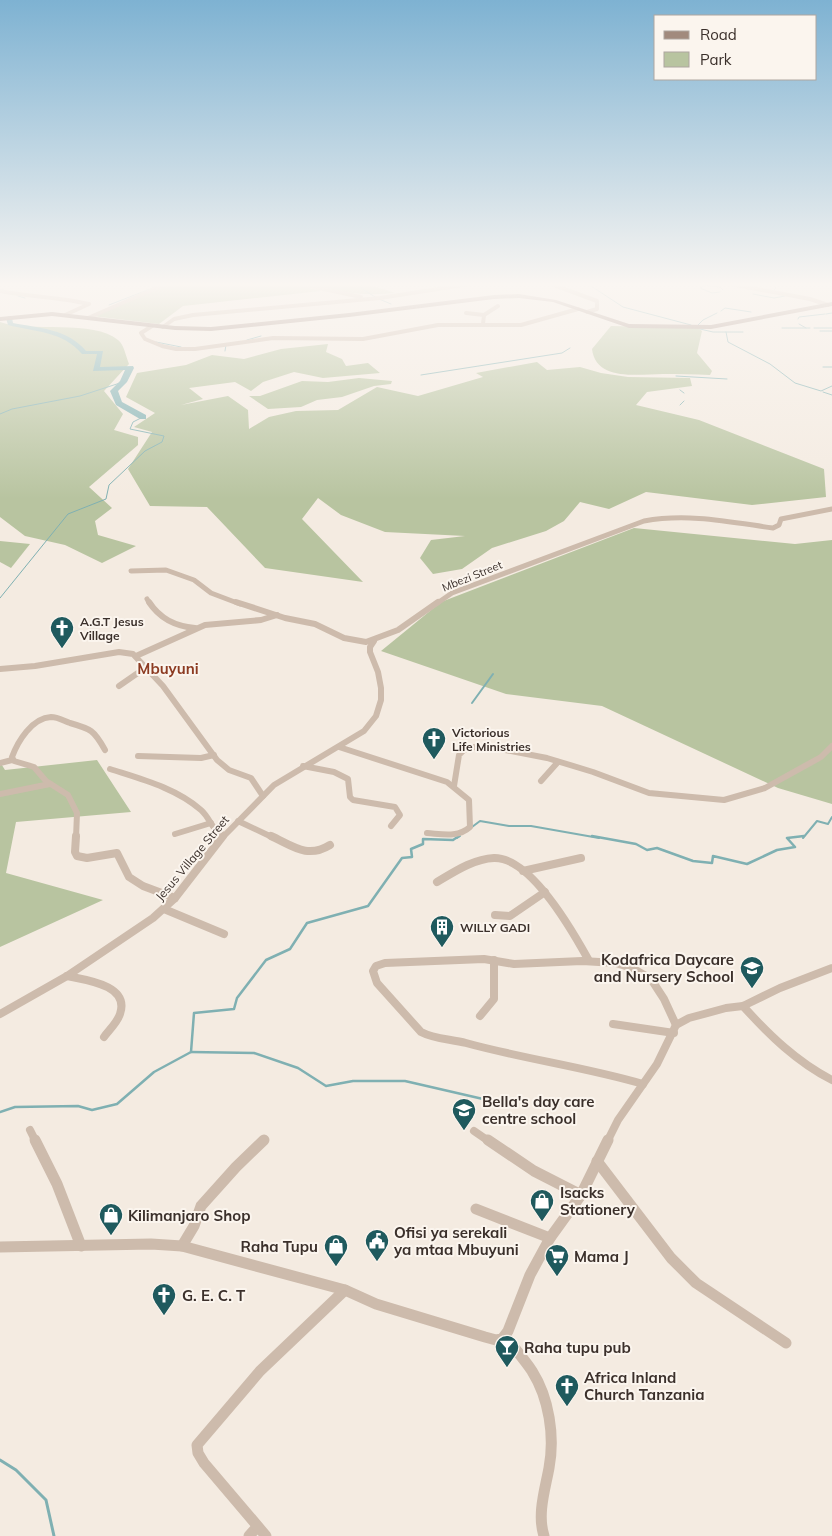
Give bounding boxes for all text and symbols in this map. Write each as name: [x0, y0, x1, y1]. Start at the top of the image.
legend: [654, 15, 817, 80]
text: Road: [700, 25, 737, 44]
text: Park: [700, 50, 732, 69]
street label: Mbezi Street: [440, 558, 504, 594]
place label: A.G.T Jesus Village: [79, 614, 144, 643]
church icon: A.G.T Jesus Village: [49, 615, 75, 649]
district label: Mbuyuni: [137, 659, 199, 678]
place label: Victorious Life Ministries: [451, 725, 531, 754]
church icon: Victorious Life Ministries: [421, 726, 447, 760]
street label: Jesus Village Street: [152, 812, 232, 904]
building icon: WILLY GADI: [429, 914, 455, 948]
place label: WILLY GADI: [460, 920, 530, 935]
place label: Kodafrica Daycare and Nursery School: [594, 950, 734, 986]
school or university icon: Kodafrica Daycare and Nursery School: [739, 955, 765, 989]
place label: Bella's day care centre school: [482, 1092, 595, 1128]
school or university icon: Bella's day care centre school: [451, 1097, 477, 1131]
place label: Isacks Stationery: [560, 1183, 636, 1219]
shop icon: Isacks Stationery: [529, 1188, 555, 1222]
shop icon: Kilimanjaro Shop: [98, 1202, 124, 1236]
place label: Kilimanjaro Shop: [128, 1206, 250, 1225]
place label: Ofisi ya serekali ya mtaa Mbuyuni: [393, 1223, 519, 1259]
public building icon: Ofisi ya serekali ya mtaa Mbuyuni: [364, 1228, 390, 1262]
shop icon: Raha Tupu: [323, 1233, 349, 1267]
place label: Raha Tupu: [240, 1237, 318, 1256]
supermarket icon: Mama J: [544, 1243, 570, 1277]
place label: Mama J: [574, 1247, 629, 1266]
church icon: G. E. C. T: [151, 1282, 177, 1316]
place label: G. E. C. T: [182, 1286, 246, 1305]
bar icon: Raha tupu pub: [494, 1334, 520, 1368]
place label: Raha tupu pub: [524, 1338, 631, 1357]
place label: Africa Inland Church Tanzania: [584, 1368, 705, 1404]
church icon: Africa Inland Church Tanzania: [554, 1373, 580, 1407]

